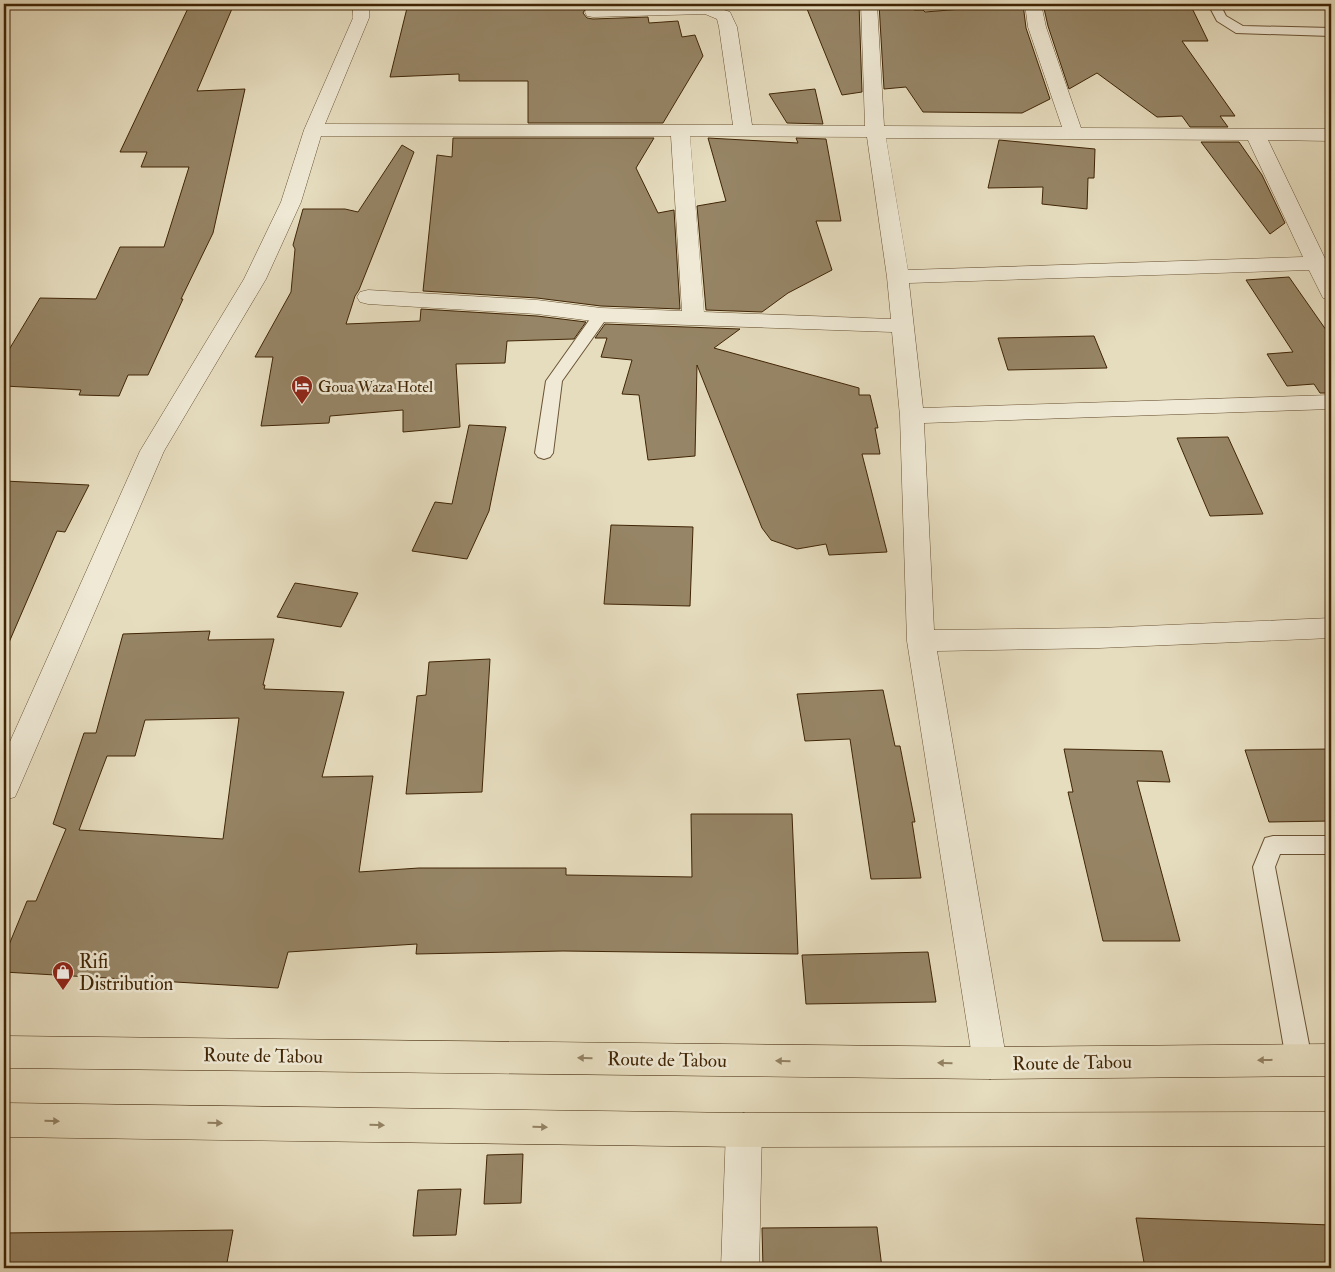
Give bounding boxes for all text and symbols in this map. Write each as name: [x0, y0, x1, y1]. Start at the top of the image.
hotel icon: Goua Waza Hotel: [290, 374, 314, 405]
place label: Goua Waza Hotel: [318, 377, 433, 397]
place label: Rifi Distribution: [79, 950, 174, 996]
shop icon: Rifi Distribution: [51, 960, 75, 991]
street label: Route de Tabou: [203, 1043, 323, 1069]
street label: Route de Tabou: [607, 1047, 727, 1073]
street label: Route de Tabou: [1012, 1050, 1132, 1076]
one-way arrow: [577, 1054, 593, 1062]
one-way arrow: [774, 1057, 790, 1065]
one-way arrow: [1257, 1057, 1273, 1065]
one-way arrow: [937, 1058, 953, 1066]
one-way arrow: [45, 1117, 61, 1125]
one-way arrow: [207, 1119, 223, 1127]
one-way arrow: [370, 1121, 386, 1129]
one-way arrow: [532, 1123, 548, 1131]

